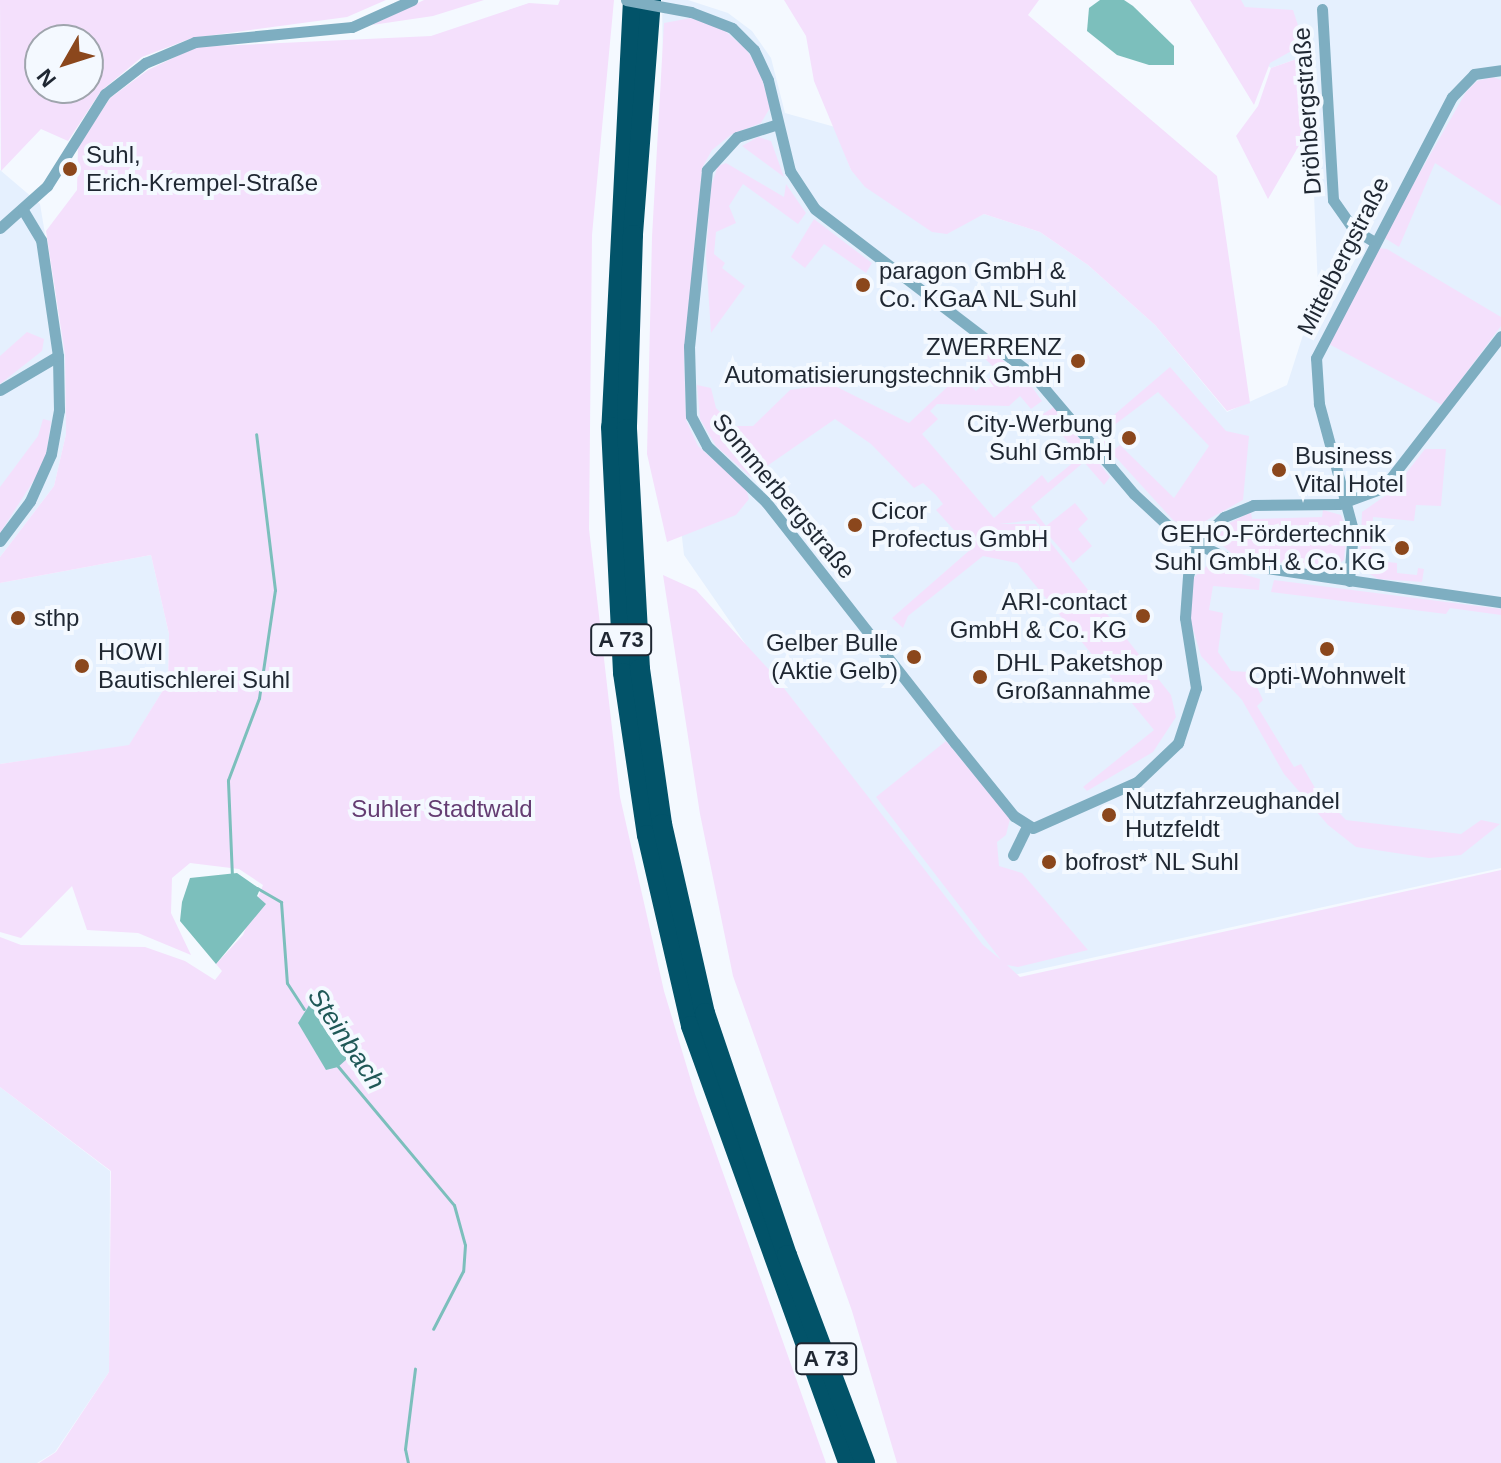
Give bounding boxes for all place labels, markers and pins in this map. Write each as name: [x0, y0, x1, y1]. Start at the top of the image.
place label: Suhl, Erich-Krempel-Straße: [86, 141, 318, 197]
marker: Suhl, Erich-Krempel-Straße: [61, 160, 79, 178]
place label: paragon GmbH & Co. KGaA NL Suhl: [879, 257, 1079, 313]
marker: paragon GmbH & Co. KGaA NL Suhl: [854, 276, 872, 294]
place label: ZWERRENZ Automatisierungstechnik GmbH: [725, 333, 1062, 389]
marker: ZWERRENZ Automatisierungstechnik GmbH: [1069, 352, 1087, 370]
place label: City-Werbung Suhl GmbH: [967, 410, 1113, 466]
marker: City-Werbung Suhl GmbH: [1120, 429, 1138, 447]
place label: Business Vital Hotel: [1295, 442, 1404, 498]
marker: Business Vital Hotel: [1270, 461, 1288, 479]
place label: Cicor Profectus GmbH: [871, 497, 1048, 553]
marker: Cicor Profectus GmbH: [846, 516, 864, 534]
place label: GEHO-Fördertechnik Suhl GmbH & Co. KG: [1154, 520, 1386, 576]
marker: GEHO-Fördertechnik Suhl GmbH & Co. KG: [1393, 539, 1411, 557]
place label: ARI-contact GmbH & Co. KG: [950, 588, 1127, 644]
place label: sthp: [34, 604, 79, 632]
marker: ARI-contact GmbH & Co. KG: [1134, 607, 1152, 625]
marker: sthp: [9, 609, 27, 627]
place label: Gelber Bulle (Aktie Gelb): [766, 629, 898, 685]
place label: HOWI Bautischlerei Suhl: [98, 638, 290, 694]
marker: Opti-Wohnwelt: [1318, 640, 1336, 658]
marker: Gelber Bulle (Aktie Gelb): [905, 648, 923, 666]
place label: DHL Paketshop Großannahme: [996, 649, 1164, 705]
marker: HOWI Bautischlerei Suhl: [73, 657, 91, 675]
place label: Opti-Wohnwelt: [1249, 662, 1405, 690]
marker: DHL Paketshop Großannahme: [971, 668, 989, 686]
place label: Nutzfahrzeughandel Hutzfeldt: [1125, 787, 1340, 843]
marker: Nutzfahrzeughandel Hutzfeldt: [1100, 806, 1118, 824]
place label: bofrost* NL Suhl: [1065, 848, 1240, 876]
marker: bofrost* NL Suhl: [1040, 853, 1058, 871]

